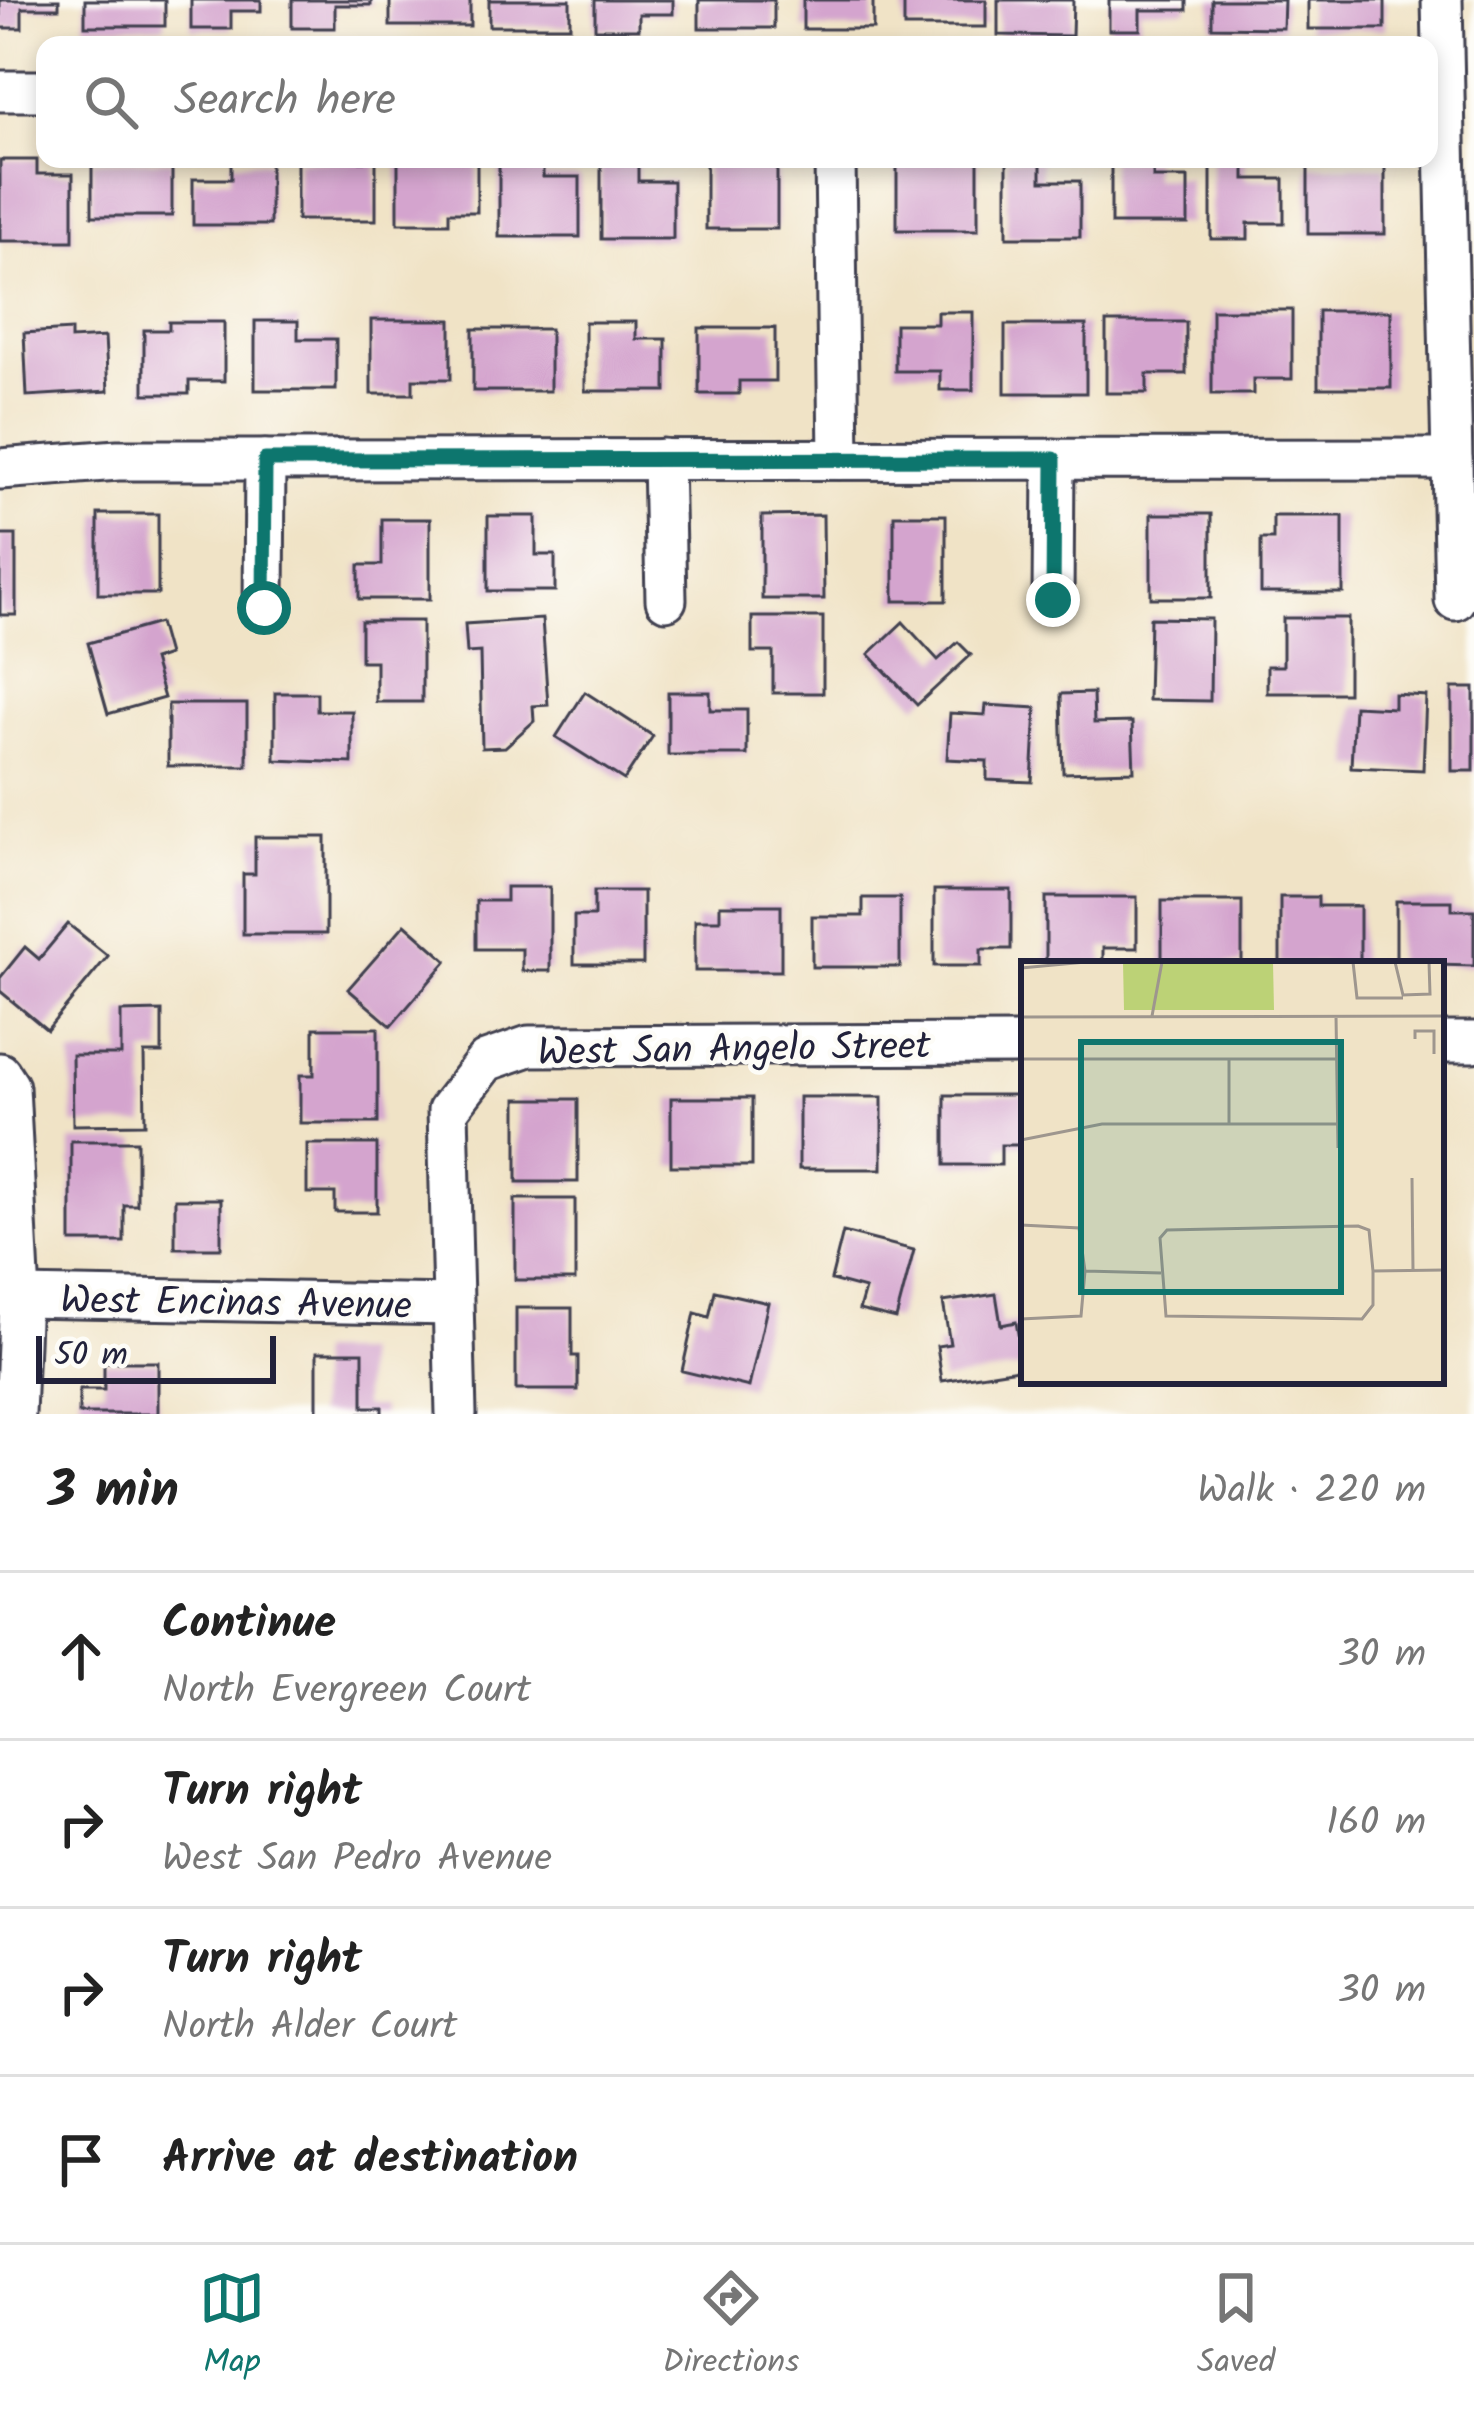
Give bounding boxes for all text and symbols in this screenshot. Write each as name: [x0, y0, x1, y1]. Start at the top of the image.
search box: [36, 36, 1438, 168]
text: Search here: [174, 66, 396, 138]
icon: search: [78, 69, 144, 135]
route end: [1026, 573, 1080, 627]
route start: [237, 581, 291, 635]
inset map: [1021, 961, 1444, 1384]
street label: West San Angelo Street: [537, 1017, 932, 1085]
street label: West Encinas Avenue: [60, 1271, 412, 1339]
scale bar: [36, 1330, 276, 1383]
text: 50 m: [54, 1330, 128, 1383]
text: 3 min: [48, 1452, 179, 1533]
text: Walk · 220 m: [1197, 1461, 1426, 1523]
text: Continue: [162, 1589, 336, 1661]
icon: ahead: [48, 1623, 114, 1689]
text: 30 m: [1338, 1625, 1426, 1687]
text: North Evergreen Court: [162, 1661, 531, 1723]
text: Turn right: [162, 1757, 362, 1829]
icon: right: [48, 1791, 114, 1857]
text: 160 m: [1326, 1793, 1426, 1855]
text: West San Pedro Avenue: [162, 1829, 552, 1891]
text: Turn right: [162, 1925, 362, 1997]
icon: right: [48, 1959, 114, 2025]
text: 30 m: [1338, 1961, 1426, 2023]
text: North Alder Court: [162, 1997, 457, 2059]
text: Arrive at destination: [162, 2124, 578, 2196]
icon: arrive: [48, 2127, 114, 2193]
tab: Map: [199, 2265, 265, 2390]
tab: Directions: [662, 2265, 799, 2390]
tab: Saved: [1197, 2265, 1275, 2390]

